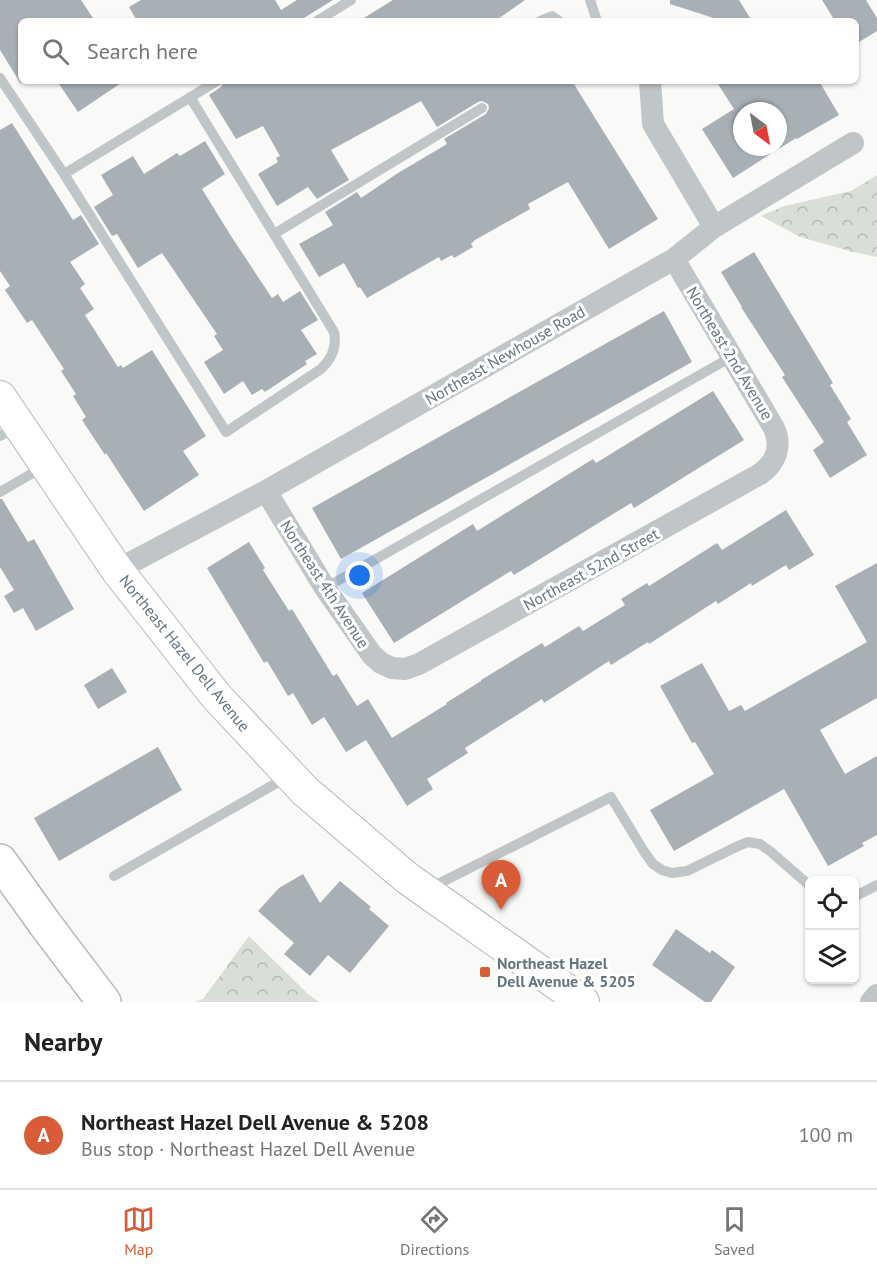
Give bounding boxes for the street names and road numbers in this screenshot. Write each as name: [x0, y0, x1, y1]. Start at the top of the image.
street label: Northeast 2nd Avenue: [682, 283, 778, 423]
street label: Northeast Newhouse Road: [421, 301, 589, 409]
street label: Northeast 4th Avenue: [276, 516, 374, 652]
street label: Northeast 52nd Street: [520, 523, 663, 615]
street label: Northeast Hazel Dell Avenue: [115, 570, 255, 736]

